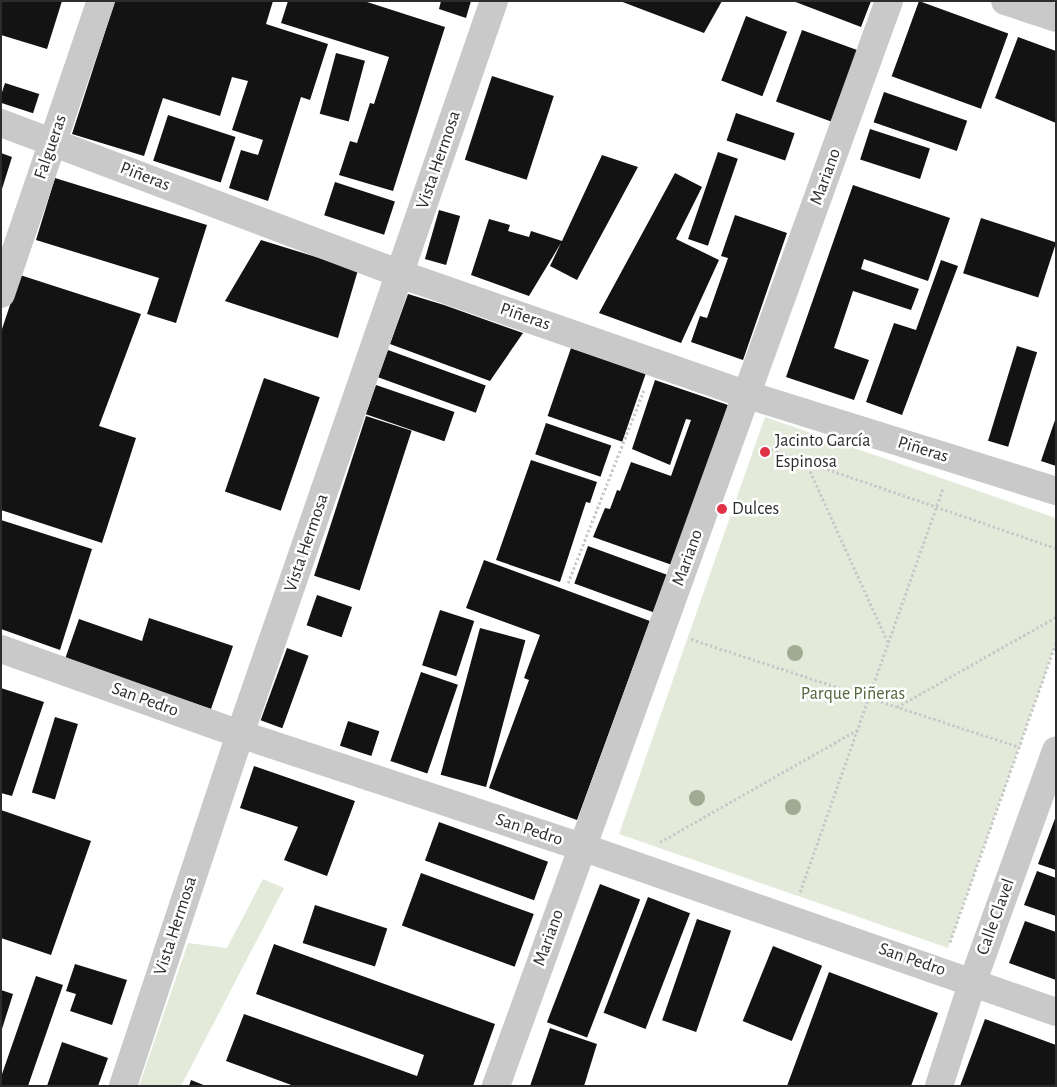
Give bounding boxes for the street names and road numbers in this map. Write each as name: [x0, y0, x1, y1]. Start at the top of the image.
street label: Vista Hermosa: [412, 108, 466, 212]
street label: Falgueras: [30, 112, 72, 182]
street label: Mariano: [806, 146, 846, 208]
street label: Piñeras: [117, 158, 173, 196]
street label: Piñeras: [497, 298, 553, 336]
street label: Piñeras: [895, 432, 951, 468]
street label: Vista Hermosa: [280, 491, 334, 595]
street label: Mariano: [668, 527, 708, 589]
street label: San Pedro: [109, 678, 181, 722]
street label: San Pedro: [493, 809, 565, 851]
street label: Vista Hermosa: [150, 874, 202, 978]
street label: Calle Clavel: [972, 876, 1020, 958]
street label: Mariano: [529, 907, 569, 969]
street label: San Pedro: [876, 938, 948, 982]

